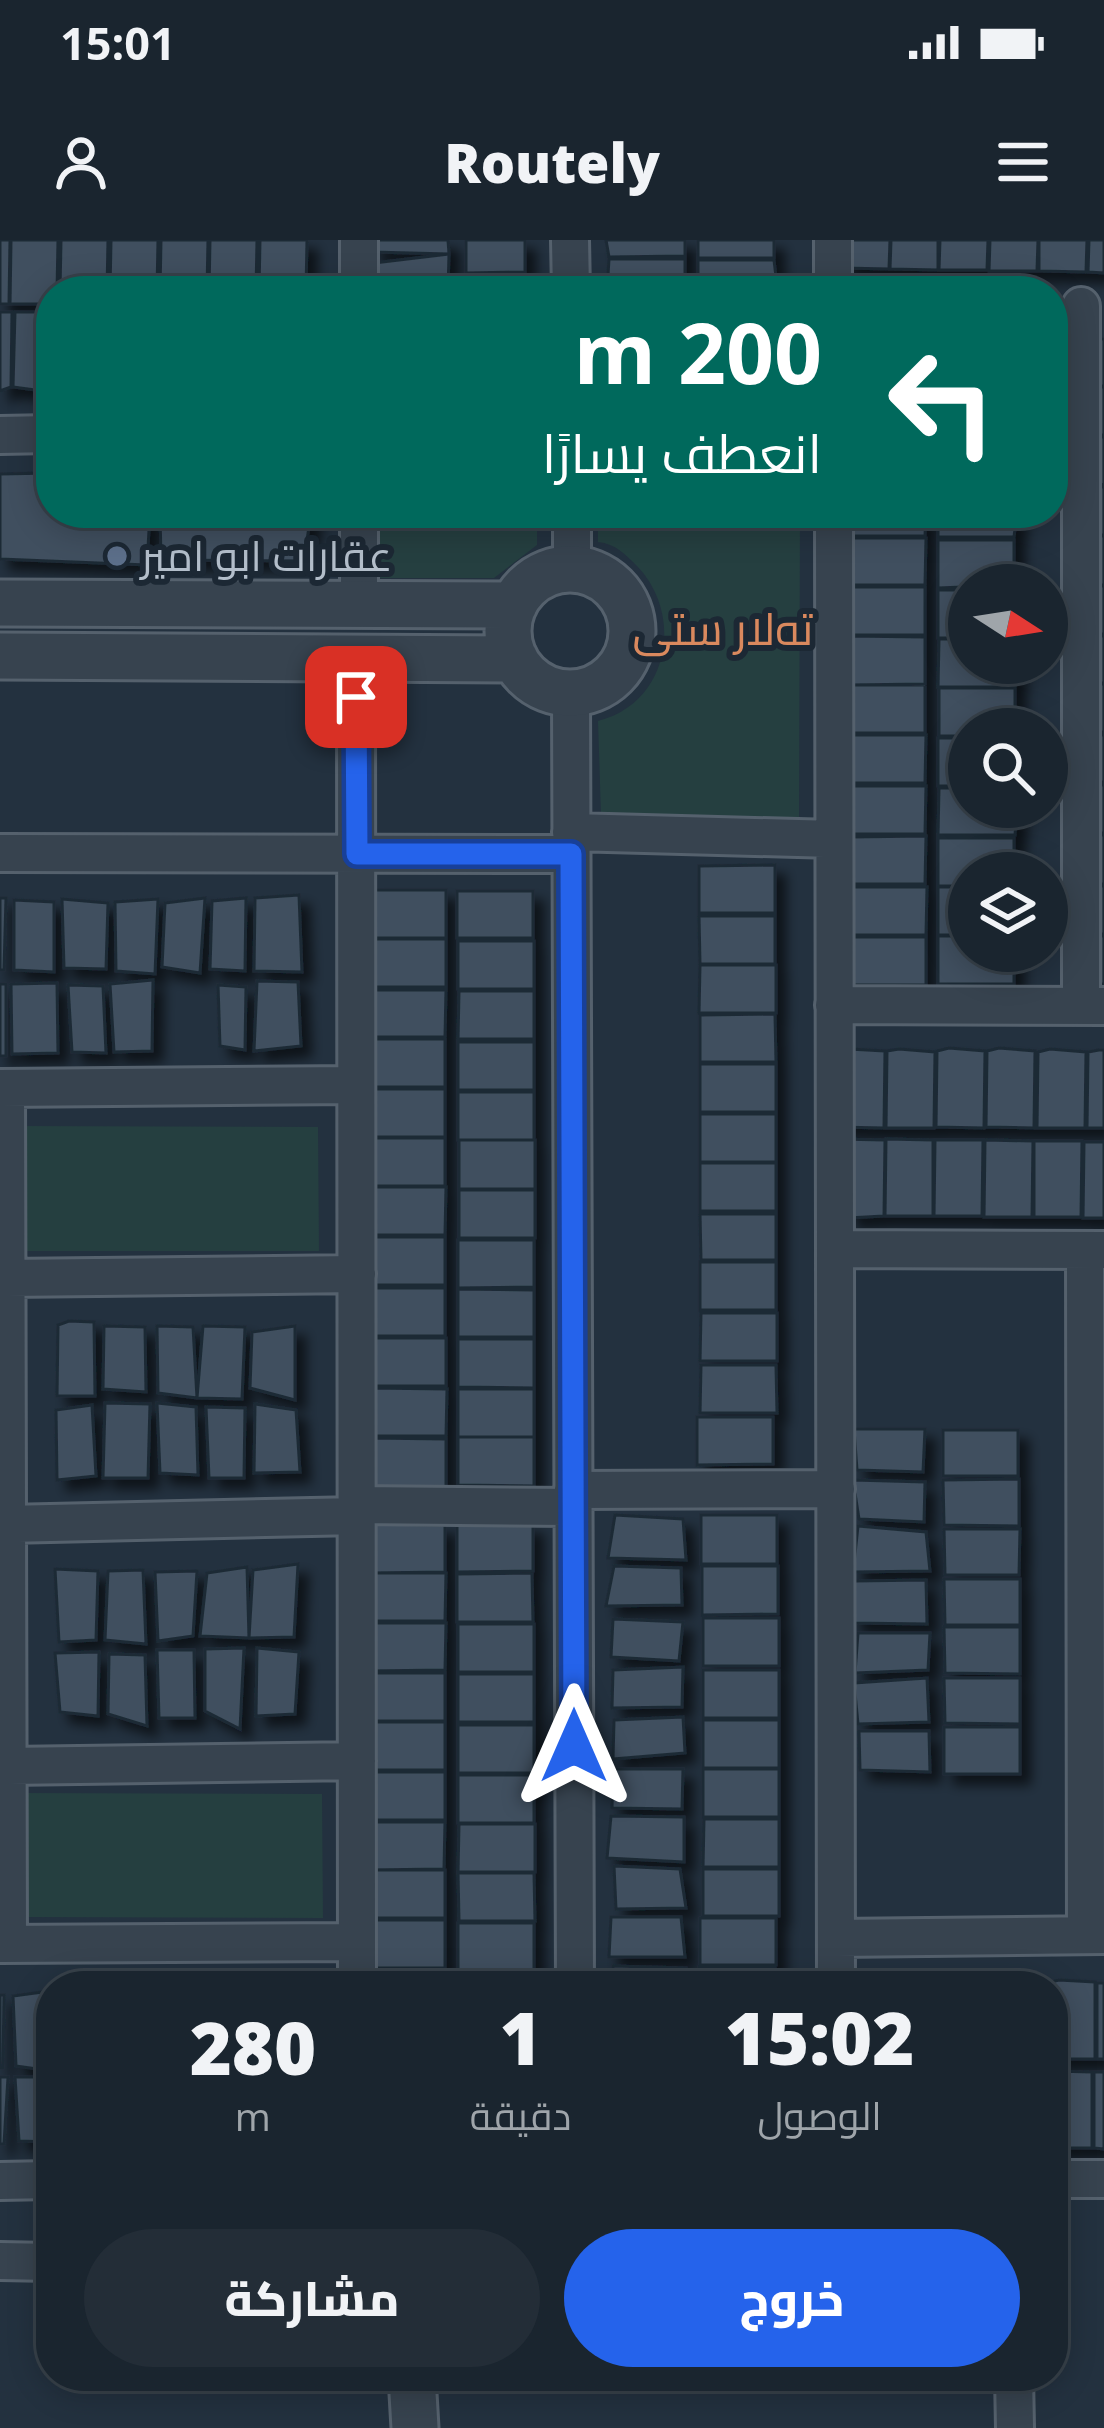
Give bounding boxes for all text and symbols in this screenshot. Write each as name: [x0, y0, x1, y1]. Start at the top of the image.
text: 15:01: [60, 12, 176, 73]
text: Routely: [444, 125, 660, 199]
icon: person: [48, 129, 114, 195]
icon: menu: [990, 129, 1056, 195]
text: 200 m: [574, 294, 822, 409]
icon: left: [864, 324, 1020, 480]
text: انعطف يسارًا: [542, 415, 822, 489]
place label: عقارات ابو امير: [139, 526, 392, 583]
marker: عقارات ابو امير: [104, 543, 130, 569]
north arrow: [948, 564, 1068, 684]
map controls: [948, 564, 1068, 972]
district label: ته‌لار ستی: [633, 597, 813, 658]
pin: [305, 646, 407, 748]
icon: arrive: [323, 664, 389, 730]
button: search: [948, 708, 1068, 828]
button: layers: [948, 852, 1068, 972]
position arrow: [511, 1683, 637, 1809]
text: 1: [499, 1988, 542, 2086]
text: 15:02: [725, 1988, 914, 2086]
text: 280: [190, 1998, 316, 2096]
text: دقيقة: [470, 2088, 571, 2141]
text: الوصول: [757, 2088, 882, 2141]
text: m: [235, 2089, 271, 2142]
button: مشاركة: [84, 2229, 540, 2367]
button: خروج: [564, 2229, 1020, 2367]

